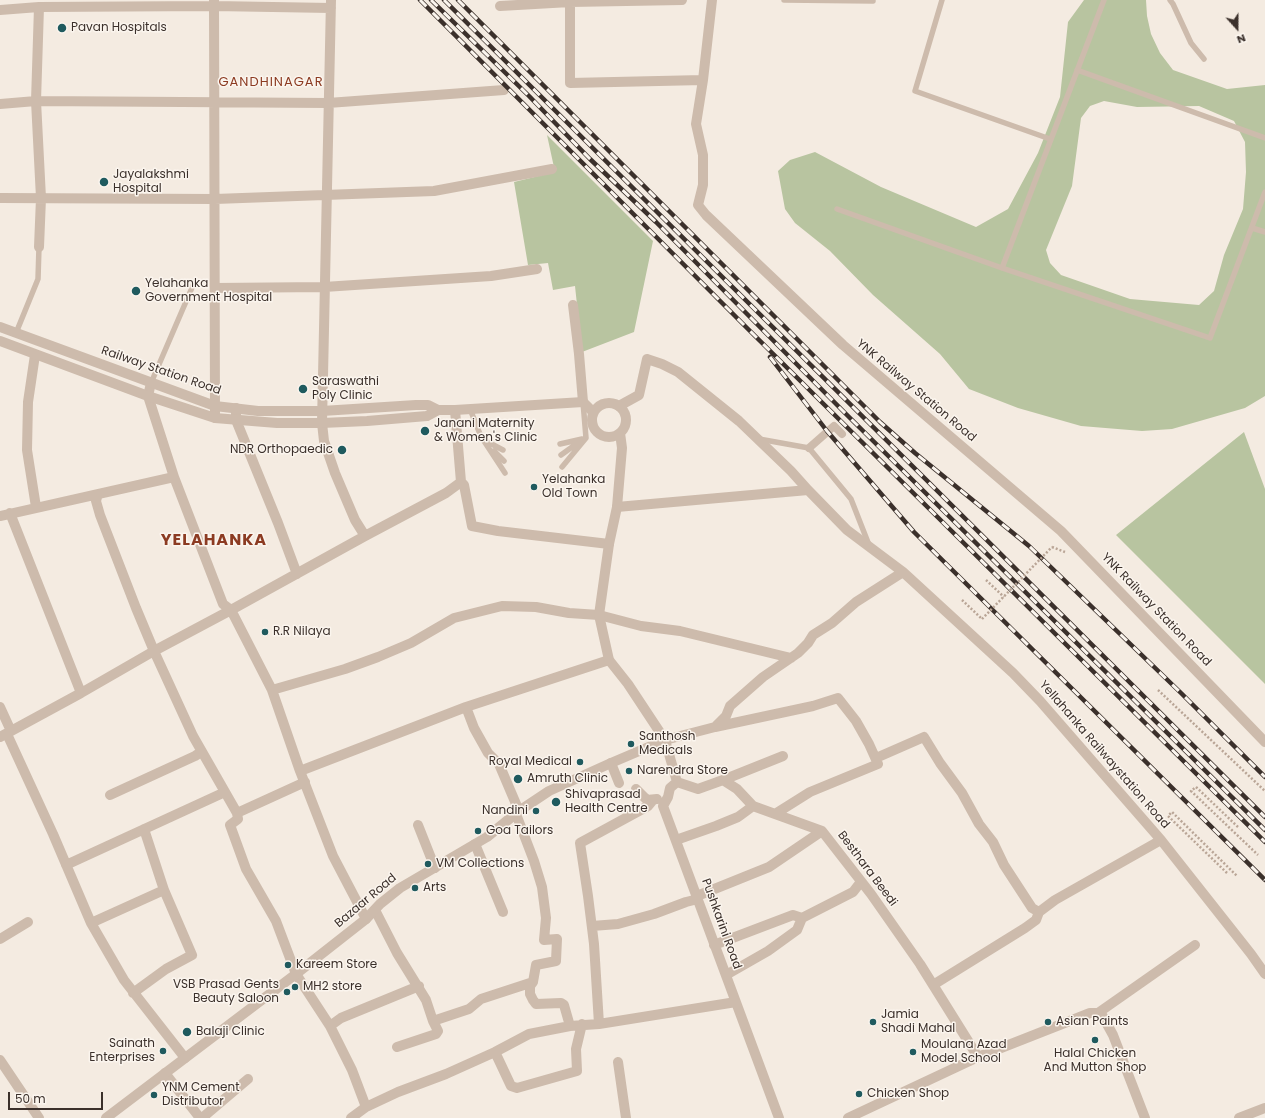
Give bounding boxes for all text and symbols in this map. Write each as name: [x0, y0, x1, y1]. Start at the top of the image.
north arrow: [1217, 8, 1257, 48]
place label: Pavan Hospitals: [71, 21, 167, 35]
marker: Pavan Hospitals: [56, 22, 68, 34]
text: N: [1235, 30, 1248, 48]
district label: GANDHINAGAR: [218, 75, 324, 91]
place label: Jayalakshmi Hospital: [113, 168, 189, 196]
marker: Jayalakshmi Hospital: [98, 176, 110, 188]
place label: Yelahanka Government Hospital: [145, 277, 272, 305]
marker: Yelahanka Government Hospital: [130, 285, 142, 297]
street label: YNK Railway Station Road: [853, 337, 979, 445]
street label: Railway Station Road: [99, 344, 223, 398]
place label: Saraswathi Poly Clinic: [312, 375, 379, 403]
marker: Saraswathi Poly Clinic: [297, 383, 309, 395]
place label: Janani Maternity & Women's Clinic: [434, 417, 537, 445]
marker: Janani Maternity & Women's Clinic: [419, 425, 431, 437]
place label: NDR Orthopaedic: [230, 443, 333, 457]
marker: NDR Orthopaedic: [336, 444, 348, 456]
place label: Yelahanka Old Town: [542, 473, 605, 501]
marker: Yelahanka Old Town: [529, 482, 539, 492]
district label: YELAHANKA: [161, 531, 267, 551]
street label: YNK Railway Station Road: [1098, 550, 1214, 670]
place label: R.R Nilaya: [273, 625, 331, 639]
marker: R.R Nilaya: [260, 627, 270, 637]
street label: Yellahanka Railwaystation Road: [1036, 678, 1172, 832]
place label: Santhosh Medicals: [639, 730, 696, 758]
marker: Santhosh Medicals: [626, 739, 636, 749]
place label: Royal Medical: [489, 755, 572, 769]
marker: Royal Medical: [575, 757, 585, 767]
place label: Narendra Store: [637, 764, 728, 778]
marker: Narendra Store: [624, 766, 634, 776]
place label: Amruth Clinic: [527, 772, 608, 786]
marker: Amruth Clinic: [512, 773, 524, 785]
place label: Shivaprasad Health Centre: [565, 788, 648, 816]
marker: Shivaprasad Health Centre: [550, 796, 562, 808]
place label: Nandini: [482, 804, 528, 818]
marker: Nandini: [531, 806, 541, 816]
place label: Goa Tailors: [486, 824, 553, 838]
marker: Goa Tailors: [473, 826, 483, 836]
street label: Besthara Beedi: [834, 829, 900, 909]
place label: VM Collections: [436, 857, 524, 871]
marker: VM Collections: [423, 859, 433, 869]
street label: Bazaar Road: [332, 871, 400, 931]
street label: Pushkarini Road: [698, 877, 744, 971]
place label: Arts: [423, 881, 446, 895]
marker: Arts: [410, 883, 420, 893]
place label: Kareem Store: [296, 958, 377, 972]
marker: Kareem Store: [283, 960, 293, 970]
place label: VSB Prasad Gents Beauty Saloon: [173, 978, 279, 1006]
place label: MH2 store: [303, 980, 362, 994]
marker: MH2 store: [290, 982, 300, 992]
marker: VSB Prasad Gents Beauty Saloon: [282, 987, 292, 997]
place label: Jamia Shadi Mahal: [881, 1008, 955, 1036]
place label: Asian Paints: [1056, 1015, 1129, 1029]
marker: Jamia Shadi Mahal: [868, 1017, 878, 1027]
marker: Asian Paints: [1043, 1017, 1053, 1027]
place label: Balaji Clinic: [196, 1025, 265, 1039]
marker: Balaji Clinic: [181, 1026, 193, 1038]
marker: Halal Chicken And Mutton Shop: [1090, 1035, 1100, 1045]
place label: Sainath Enterprises: [89, 1037, 155, 1065]
place label: Moulana Azad Model School: [921, 1038, 1007, 1066]
marker: Sainath Enterprises: [158, 1046, 168, 1056]
marker: Moulana Azad Model School: [908, 1047, 918, 1057]
place label: Halal Chicken And Mutton Shop: [1044, 1047, 1146, 1075]
place label: YNM Cement Distributor: [162, 1081, 240, 1109]
scale bar: [10, 1084, 105, 1110]
place label: Chicken Shop: [867, 1087, 949, 1101]
marker: Chicken Shop: [854, 1089, 864, 1099]
text: 50 m: [15, 1090, 46, 1107]
marker: YNM Cement Distributor: [149, 1090, 159, 1100]

